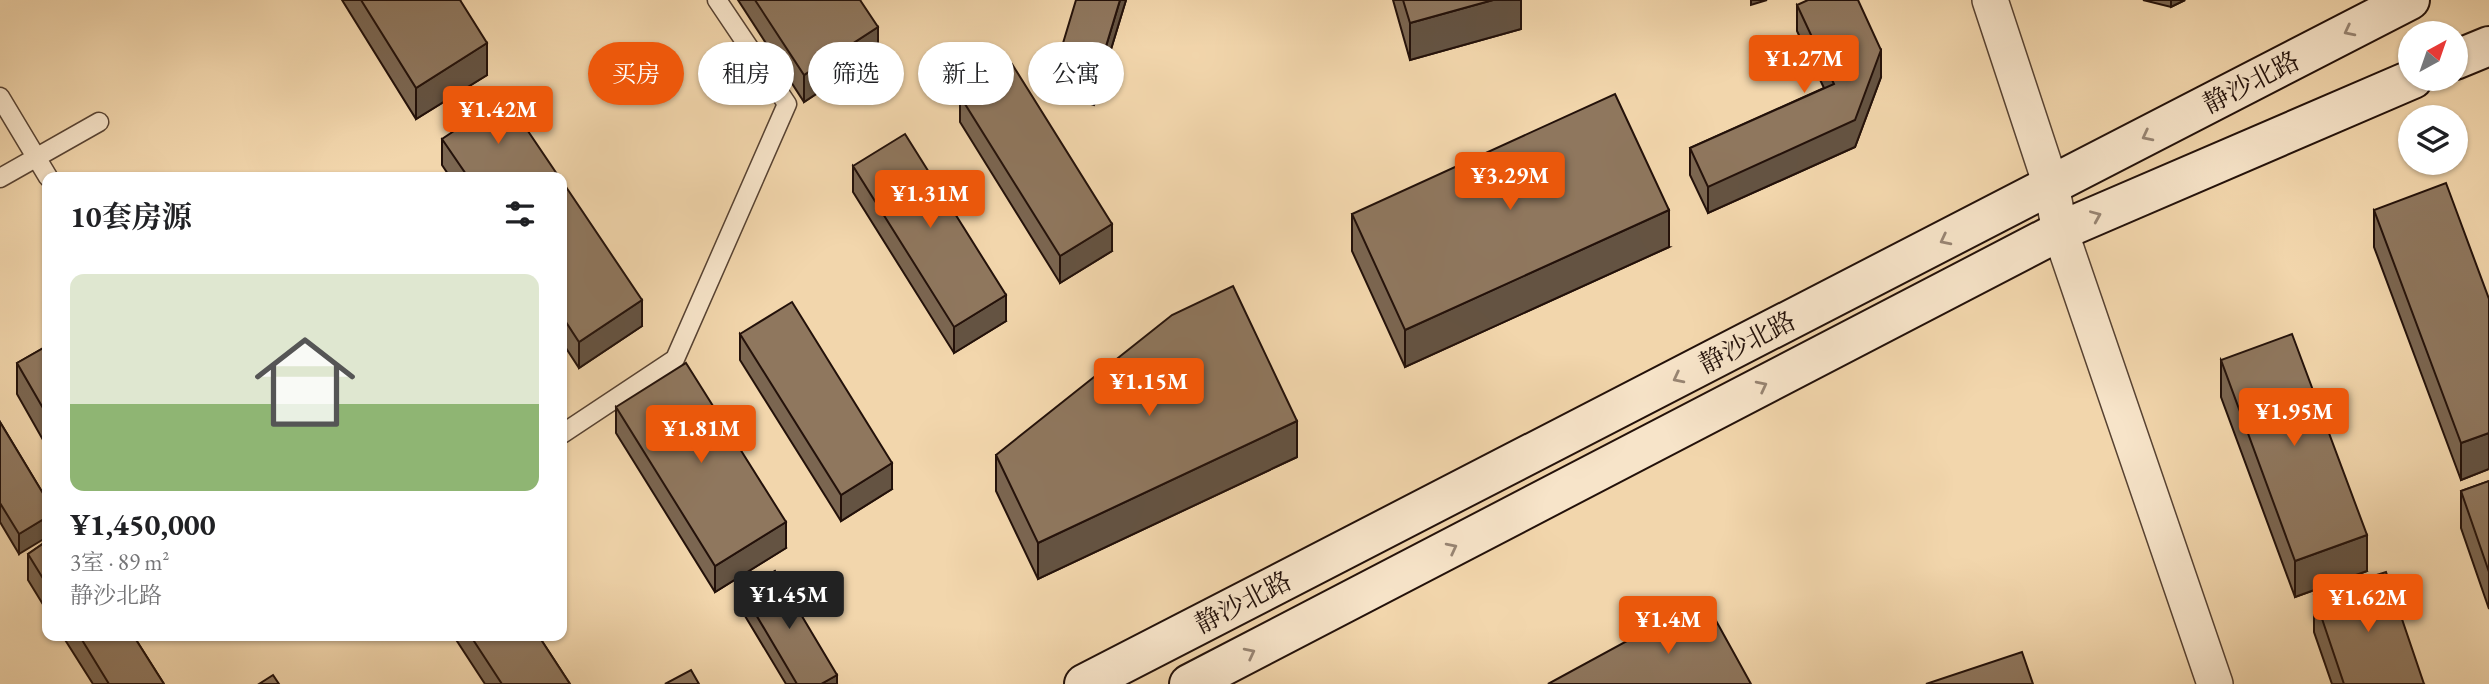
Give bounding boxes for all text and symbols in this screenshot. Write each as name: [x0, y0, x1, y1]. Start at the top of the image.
north arrow: [2398, 21, 2468, 91]
map controls: [2398, 21, 2468, 175]
one-way arrow: [2344, 23, 2357, 37]
pin: ¥1.27M: [1747, 36, 1861, 95]
chip: 买房: [588, 42, 684, 105]
chip: 租房: [698, 42, 794, 105]
chip: 筛选: [808, 42, 904, 105]
chip: 新上: [918, 42, 1014, 105]
chip: 公寓: [1028, 42, 1124, 105]
text: ¥1.27M: [1765, 43, 1843, 73]
street label: 静沙北路: [2197, 43, 2305, 121]
pin: ¥1.42M: [441, 86, 555, 146]
text: ¥1.42M: [459, 94, 537, 124]
button: layers: [2398, 105, 2468, 175]
one-way arrow: [2142, 127, 2155, 141]
pin: ¥3.29M: [1453, 152, 1567, 212]
text: ¥3.29M: [1471, 160, 1549, 190]
pin: ¥1.31M: [873, 170, 987, 230]
text: ¥1.31M: [891, 178, 969, 208]
icon: filters: [501, 195, 539, 233]
text: 10套房源: [70, 197, 192, 236]
one-way arrow: [2088, 210, 2101, 224]
one-way arrow: [1940, 232, 1952, 246]
street label: 静沙北路: [1693, 303, 1801, 381]
icon: home: [242, 319, 368, 445]
pin: ¥1.15M: [1092, 358, 1206, 418]
text: ¥1.15M: [1110, 366, 1188, 396]
one-way arrow: [1673, 370, 1685, 383]
one-way arrow: [1755, 381, 1767, 395]
pin: ¥1.95M: [2237, 388, 2351, 448]
text: ¥1.95M: [2255, 396, 2333, 426]
pin: ¥1.81M: [644, 406, 758, 465]
text: ¥1.81M: [662, 413, 740, 443]
text: ¥1,450,000: [70, 505, 216, 544]
one-way arrow: [1444, 542, 1457, 556]
text: 3室 · 89 m²: [70, 547, 169, 577]
street label: 静沙北路: [1189, 563, 1297, 641]
pin: ¥1.45M: [732, 572, 846, 631]
pin: ¥1.62M: [2311, 574, 2425, 634]
text: ¥1.45M: [750, 579, 828, 609]
text: 静沙北路: [70, 580, 162, 610]
text: ¥1.62M: [2329, 582, 2407, 612]
pin: ¥1.4M: [1619, 596, 1717, 656]
text: ¥1.4M: [1635, 604, 1701, 634]
one-way arrow: [1243, 647, 1255, 661]

